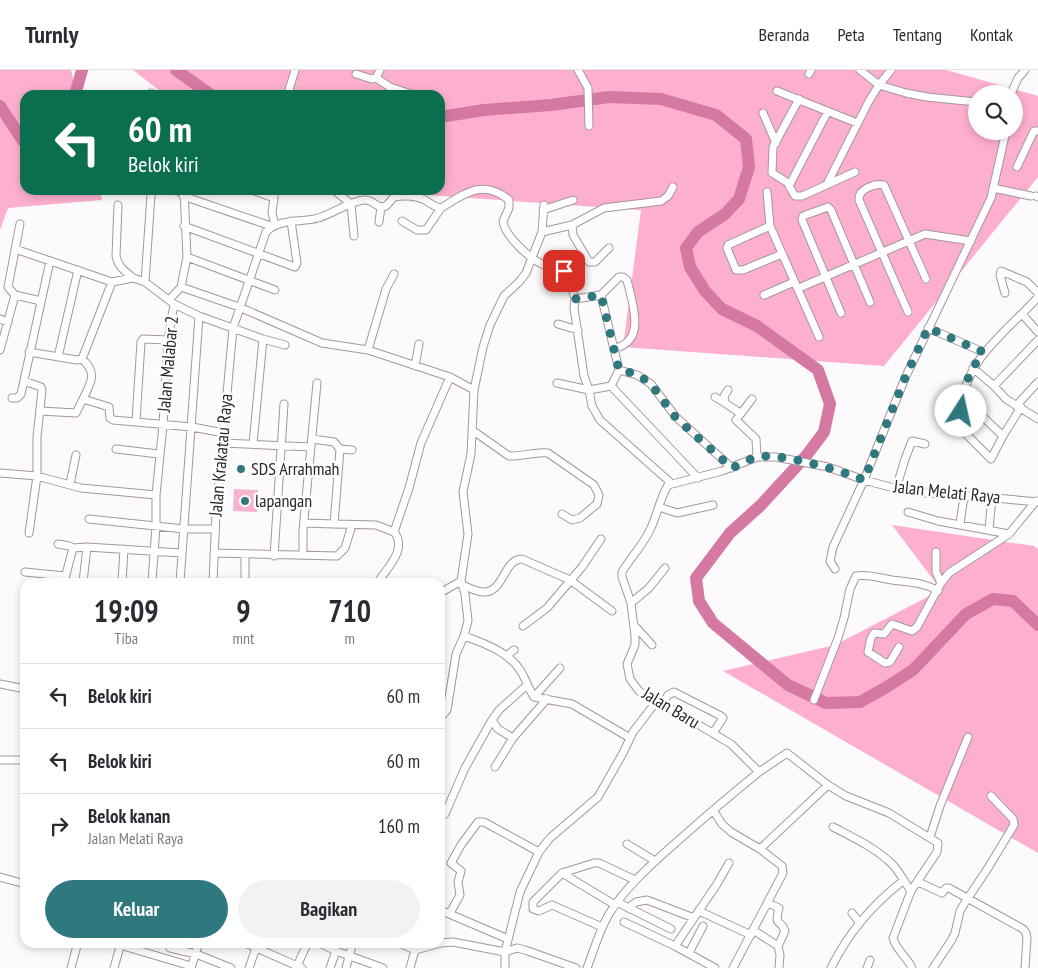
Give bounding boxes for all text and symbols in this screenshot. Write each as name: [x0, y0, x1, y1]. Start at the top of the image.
text: Turnly: [25, 19, 78, 50]
text: Beranda: [759, 23, 809, 46]
text: Peta: [837, 23, 865, 46]
text: Tentang: [893, 23, 942, 46]
text: Kontak: [970, 23, 1013, 46]
map controls: [968, 85, 1023, 140]
button: search: [968, 85, 1023, 140]
text: 60 m: [128, 106, 192, 152]
icon: left: [45, 110, 110, 175]
text: Belok kiri: [128, 150, 199, 178]
pin: [543, 250, 585, 292]
icon: arrive: [550, 257, 578, 285]
street label: Jalan Malabar 2: [152, 315, 183, 414]
position arrow: [934, 384, 986, 436]
street label: Jalan Krakatau Raya: [204, 393, 237, 518]
place label: SDS Arrahmah: [251, 457, 340, 480]
marker: SDS Arrahmah: [235, 463, 247, 475]
street label: Jalan Melati Raya: [891, 474, 1002, 509]
place label: lapangan: [255, 489, 312, 512]
marker: lapangan: [239, 495, 251, 507]
text: 19:09: [94, 591, 159, 630]
text: 9: [236, 591, 251, 630]
text: 710: [328, 591, 371, 630]
text: Tiba: [114, 628, 138, 648]
text: mnt: [232, 628, 254, 648]
text: m: [344, 628, 355, 648]
street label: Jalan Baru: [637, 681, 704, 734]
icon: left: [45, 682, 73, 710]
text: Belok kiri: [88, 684, 152, 708]
text: 60 m: [387, 684, 420, 708]
icon: left: [45, 747, 73, 775]
text: Belok kiri: [88, 749, 152, 773]
text: 60 m: [387, 749, 420, 773]
text: Belok kanan: [88, 804, 170, 828]
icon: right: [45, 812, 73, 840]
text: 160 m: [378, 814, 420, 838]
text: Jalan Melati Raya: [88, 828, 184, 848]
button: Keluar: [45, 880, 228, 938]
button: Bagikan: [238, 880, 420, 938]

